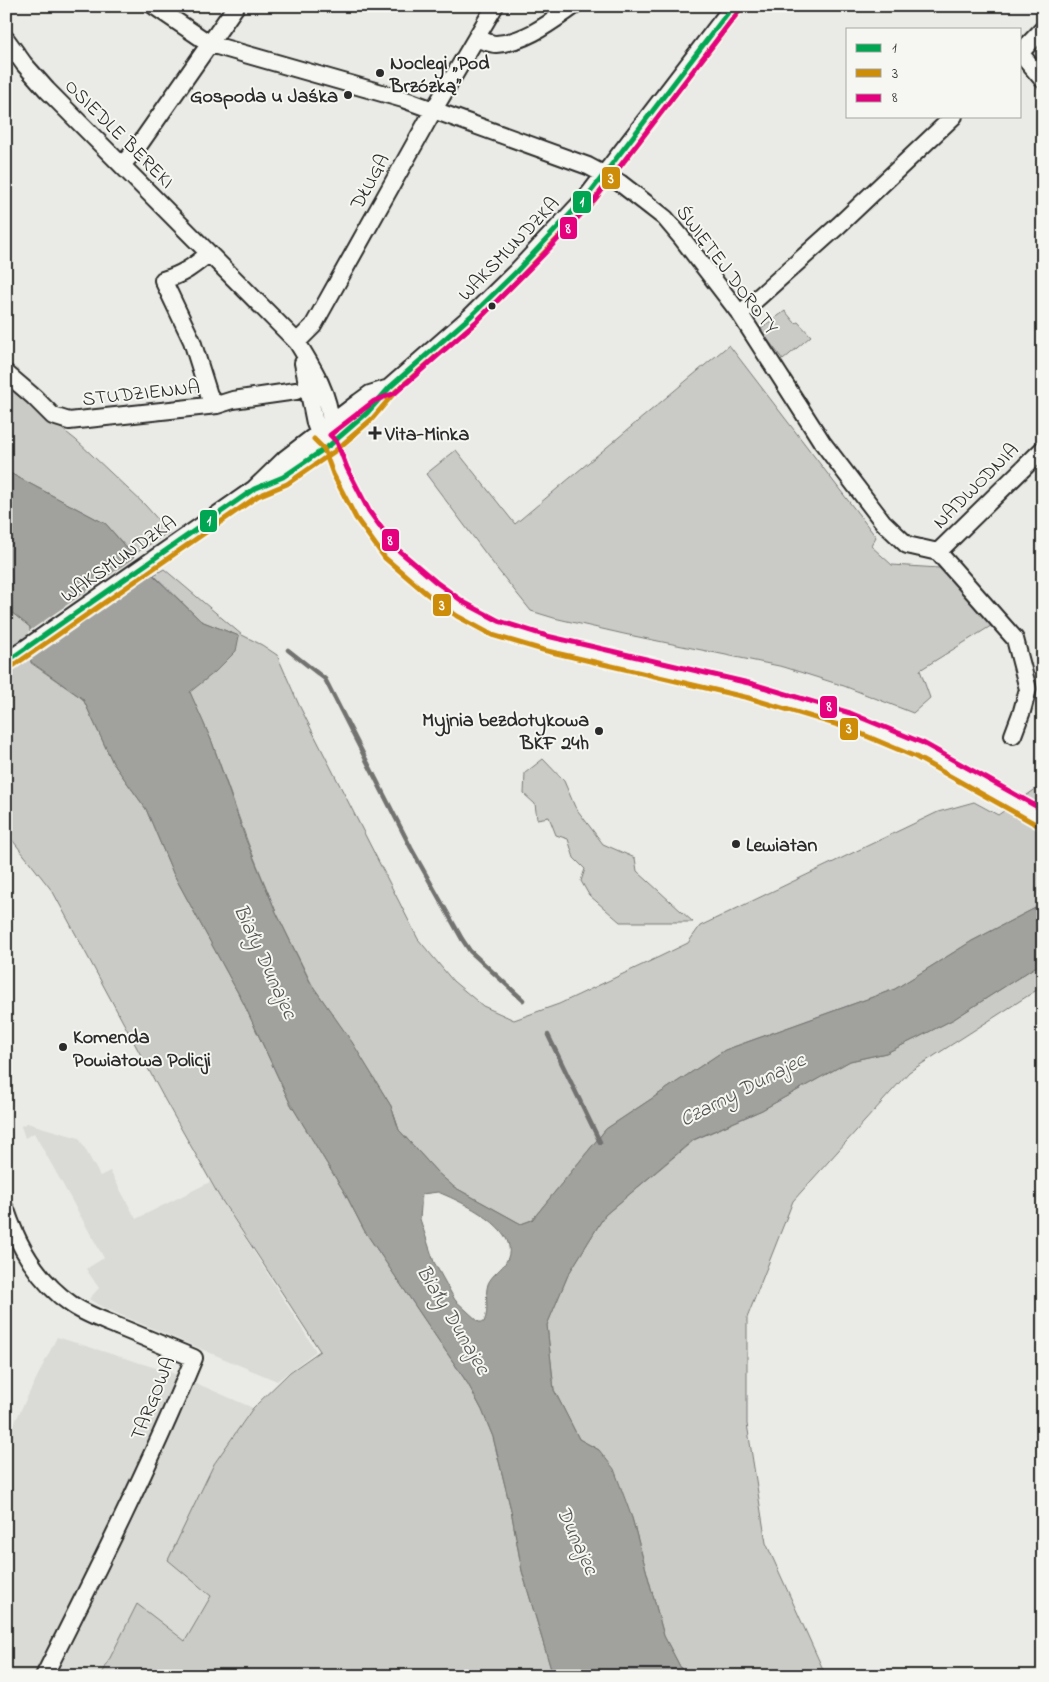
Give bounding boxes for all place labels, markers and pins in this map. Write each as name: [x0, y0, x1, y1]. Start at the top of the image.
place label: Noclegi „Pod Brzózką”: [389, 50, 490, 102]
marker: Noclegi „Pod Brzózką”: [374, 67, 386, 79]
place label: Gospoda u Jaśka: [190, 83, 338, 112]
marker: Gospoda u Jaśka: [342, 89, 354, 101]
unlabelled marker: [487, 301, 497, 311]
place label: Vita-Minka: [384, 421, 469, 450]
marker: Vita-Minka: [369, 427, 381, 439]
place label: Myjnia bezdotykowa BKF 24h: [422, 707, 589, 759]
marker: Myjnia bezdotykowa BKF 24h: [593, 725, 605, 737]
place label: Lewiatan: [746, 832, 817, 861]
marker: Lewiatan: [730, 838, 742, 850]
place label: Komenda Powiatowa Policji: [73, 1024, 211, 1076]
marker: Komenda Powiatowa Policji: [57, 1041, 69, 1053]

